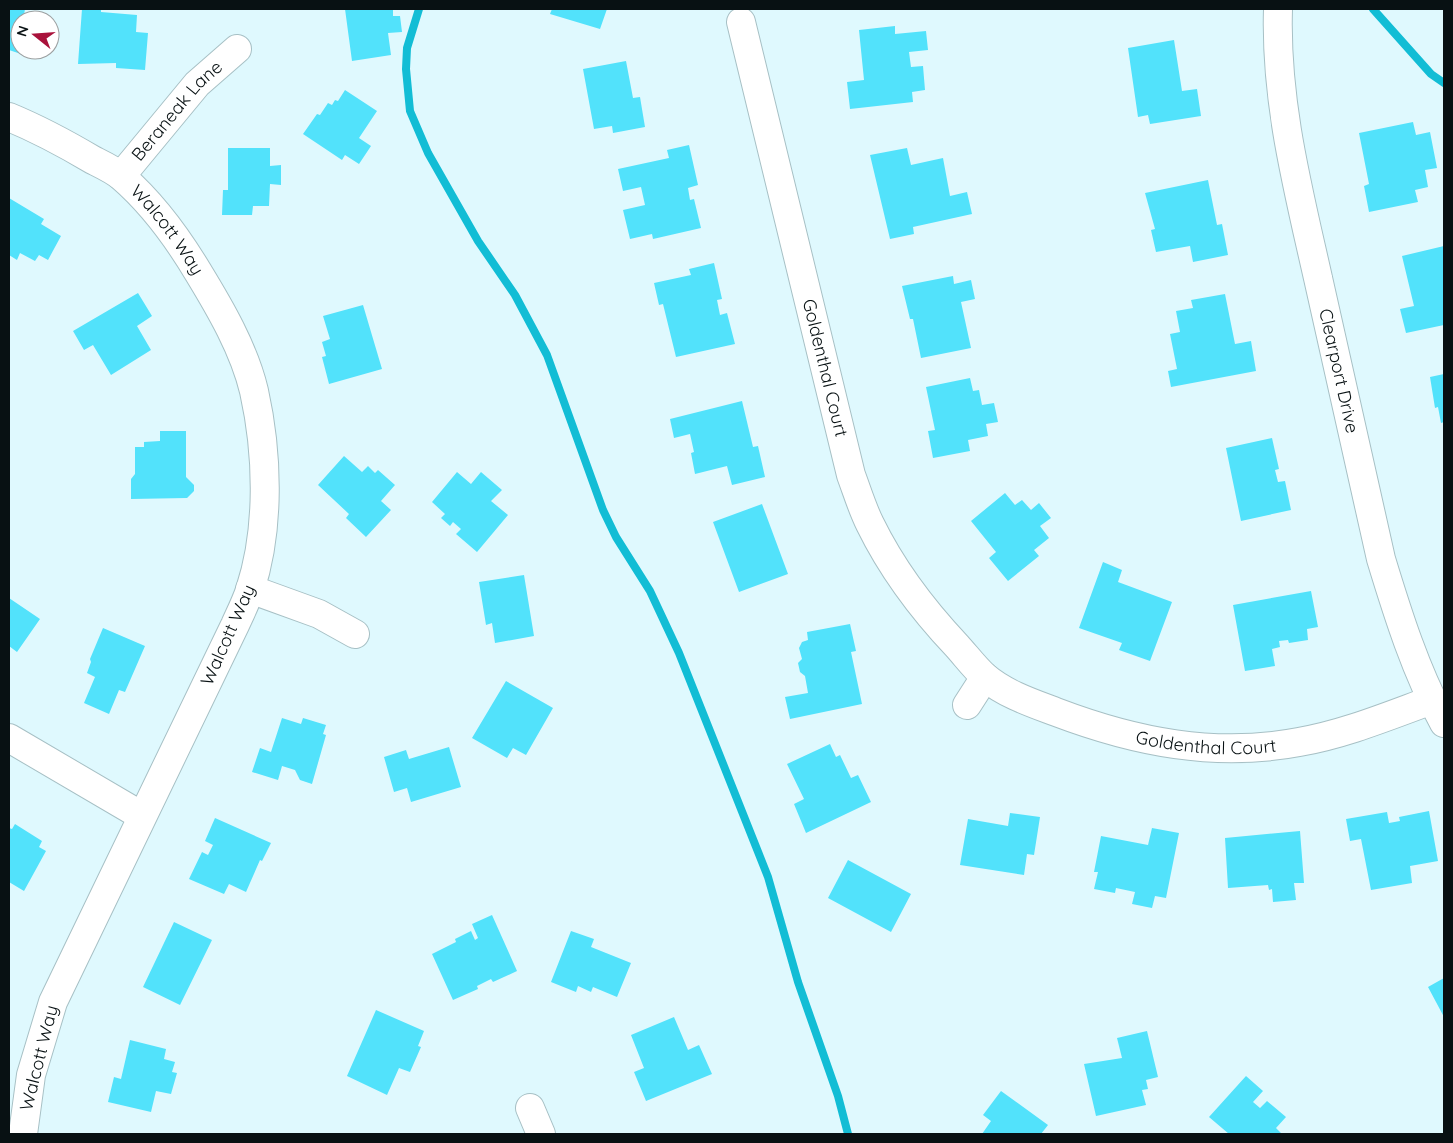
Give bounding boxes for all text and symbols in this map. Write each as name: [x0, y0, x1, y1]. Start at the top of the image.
north arrow: [10, 10, 60, 60]
text: N: [12, 24, 33, 39]
street label: Beraneak Lane: [126, 55, 227, 166]
street label: Walcott Way: [126, 179, 209, 279]
street label: Goldenthal Court: [798, 297, 853, 439]
street label: Clearport Drive: [1314, 306, 1364, 435]
street label: Walcott Way: [195, 581, 260, 689]
street label: Goldenthal Court: [1134, 725, 1278, 759]
street label: Walcott Way: [14, 1003, 63, 1113]

